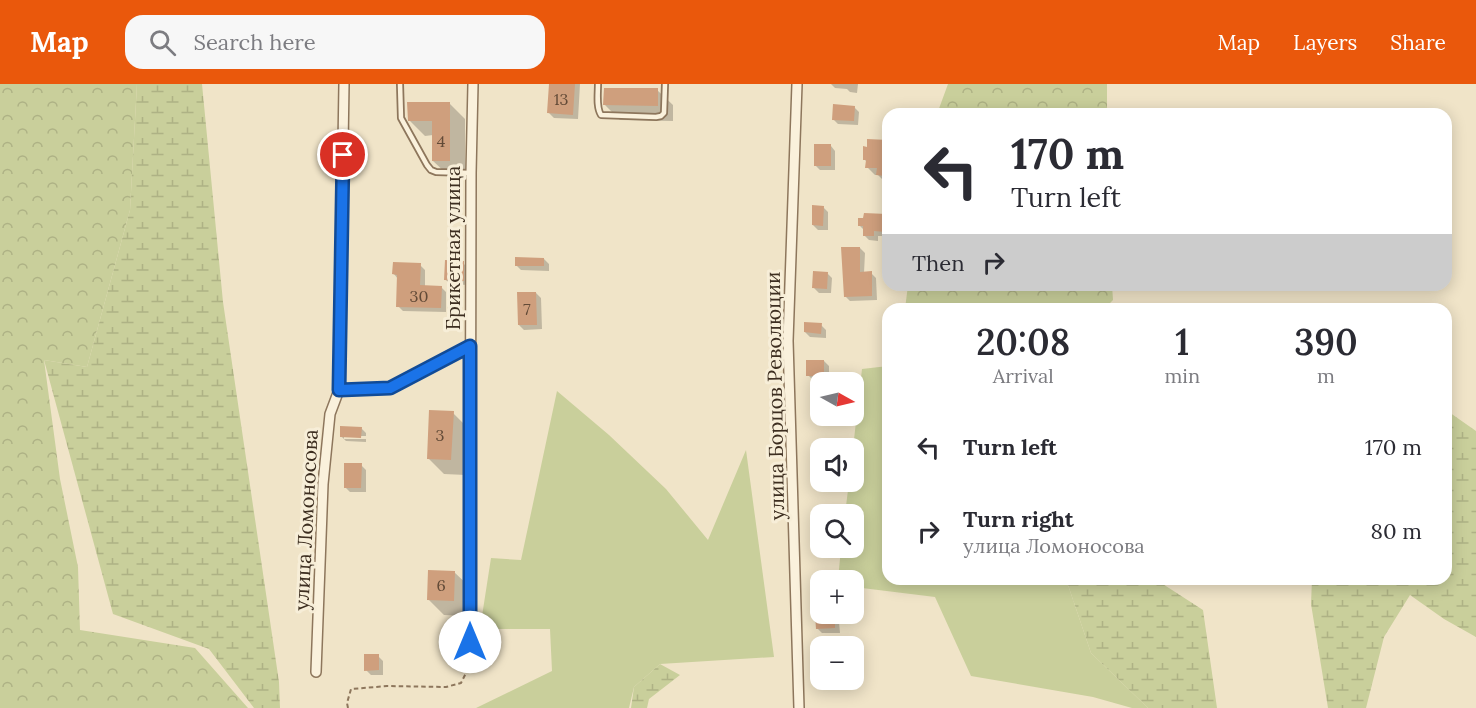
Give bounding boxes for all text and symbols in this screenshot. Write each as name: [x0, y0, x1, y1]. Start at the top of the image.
search box: [125, 15, 545, 69]
text: Map: [30, 24, 89, 60]
icon: search: [146, 26, 179, 59]
text: Search here: [194, 28, 316, 56]
text: Map: [1217, 29, 1260, 56]
text: Layers: [1293, 29, 1357, 56]
text: Share: [1390, 29, 1446, 56]
house number: 13: [554, 89, 568, 109]
text: 170 m: [1011, 127, 1124, 181]
pin: [317, 129, 368, 180]
house number: 4: [437, 131, 446, 151]
icon: left: [912, 132, 990, 210]
icon: arrive: [326, 138, 359, 171]
street label: Брикетная улица: [440, 166, 465, 330]
text: Turn left: [1011, 180, 1121, 214]
icon: right: [977, 246, 1010, 279]
text: Then: [912, 249, 965, 277]
street label: улица Борцов Революции: [760, 271, 789, 521]
house number: 30: [410, 286, 428, 306]
house number: 7: [523, 299, 531, 319]
text: 20:08: [976, 319, 1070, 365]
text: 1: [1175, 319, 1189, 365]
text: 390: [1294, 319, 1358, 365]
text: Arrival: [993, 363, 1054, 388]
text: min: [1164, 363, 1200, 388]
text: m: [1317, 363, 1335, 388]
north arrow: [810, 372, 864, 426]
map controls: [810, 372, 864, 690]
house number: 3: [436, 425, 445, 445]
street label: улица Ломоносова: [288, 429, 323, 611]
icon: left: [912, 431, 945, 464]
text: Turn left: [963, 433, 1057, 461]
text: 170 m: [1365, 433, 1422, 461]
button: sound: [810, 438, 864, 492]
button: search: [810, 504, 864, 558]
text: Turn right: [963, 505, 1074, 533]
icon: right: [912, 515, 945, 548]
text: 80 m: [1371, 517, 1422, 545]
text: улица Ломоносова: [963, 533, 1145, 558]
button: +: [810, 570, 864, 624]
house number: 6: [436, 575, 446, 595]
position arrow: [438, 610, 502, 674]
button: −: [810, 636, 864, 690]

